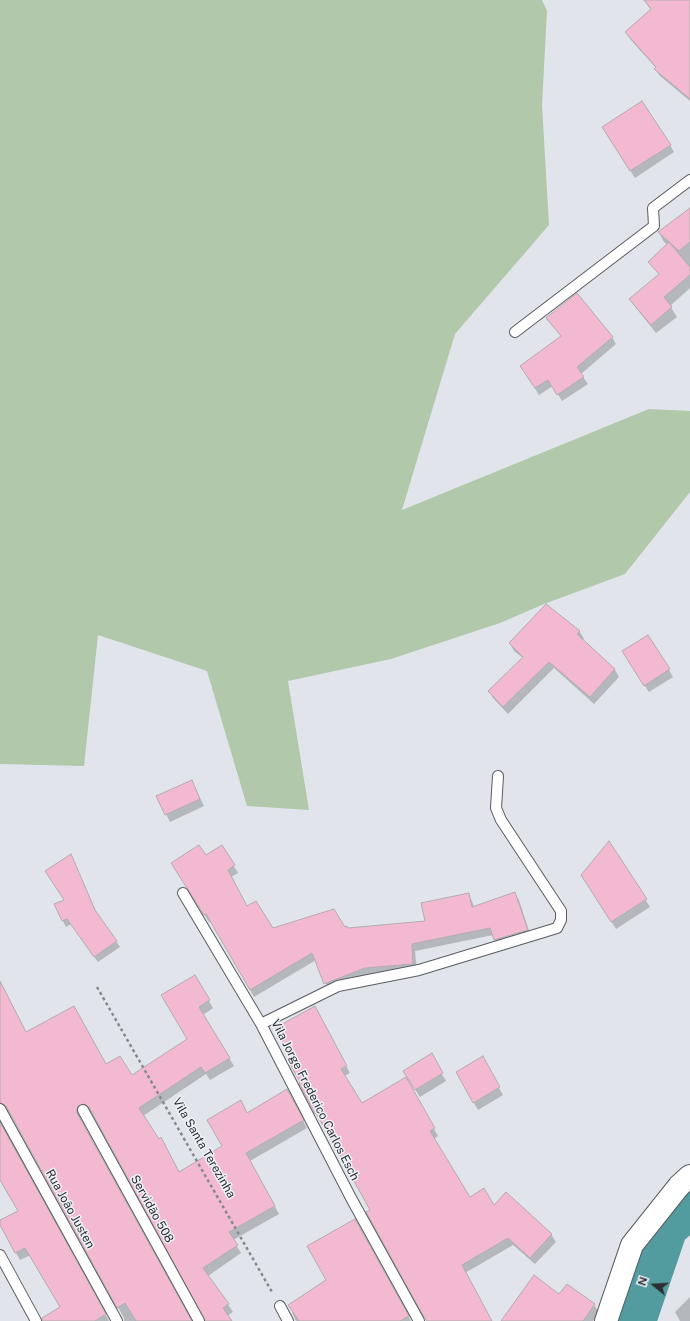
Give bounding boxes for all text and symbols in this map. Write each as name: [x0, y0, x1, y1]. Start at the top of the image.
street label: Vila Jorge Frederico Carlos Esch: [268, 1017, 362, 1183]
street label: Vila Santa Terezinha: [169, 1095, 239, 1201]
street label: Rua João Justen: [42, 1167, 98, 1251]
street label: Servidão 508: [128, 1173, 176, 1245]
north arrow: [634, 1265, 674, 1305]
text: N: [636, 1275, 650, 1287]

